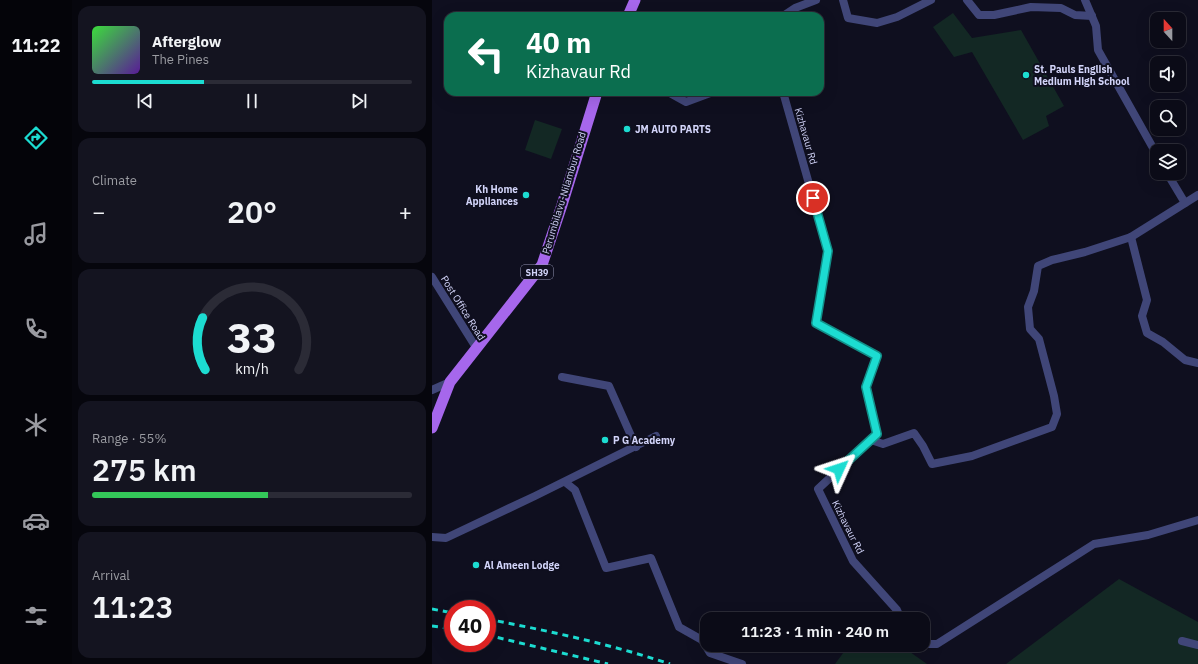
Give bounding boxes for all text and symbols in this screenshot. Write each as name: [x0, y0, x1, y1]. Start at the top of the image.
north arrow: [1150, 12, 1186, 48]
map controls: [1150, 12, 1186, 180]
text: 40 m: [526, 24, 591, 61]
icon: left: [460, 28, 512, 80]
text: Afterglow: [152, 32, 221, 51]
text: 11:22: [11, 34, 61, 57]
text: The Pines: [152, 51, 209, 68]
button: sound: [1150, 56, 1186, 92]
text: Kizhavaur Rd: [526, 60, 631, 83]
place label: St. Pauls English Medium High School: [1034, 63, 1130, 88]
marker: St. Pauls English Medium High School: [1021, 70, 1031, 80]
icon: previous: [134, 90, 156, 112]
icon: pause: [241, 90, 263, 112]
icon: next: [348, 90, 370, 112]
button: search: [1150, 100, 1186, 136]
street label: Kizhavaur Rd: [792, 106, 820, 166]
place label: JM AUTO PARTS: [635, 123, 711, 136]
icon: directions: [22, 124, 50, 152]
marker: JM AUTO PARTS: [622, 124, 632, 134]
street label: Perumbilavu-Nilambur Road: [539, 130, 589, 256]
button: layers: [1150, 144, 1186, 180]
text: Climate: [92, 172, 137, 189]
pin: [796, 181, 830, 215]
place label: Kh Home Appliances: [466, 183, 518, 208]
icon: arrive: [802, 187, 824, 209]
marker: Kh Home Appliances: [521, 190, 531, 200]
text: 20°: [227, 192, 277, 231]
text: −: [92, 197, 105, 226]
text: +: [399, 197, 412, 226]
icon: music: [22, 220, 50, 248]
road number: SH39: [521, 265, 553, 279]
street label: Post Office Road: [438, 273, 488, 343]
text: 33: [227, 310, 277, 364]
icon: phone: [22, 315, 50, 343]
text: km/h: [235, 359, 269, 378]
icon: climate: [22, 411, 50, 439]
text: Range · 55%: [92, 430, 166, 447]
place label: P G Academy: [613, 434, 676, 447]
marker: P G Academy: [600, 435, 610, 445]
position arrow: [818, 448, 860, 490]
text: 275 km: [92, 450, 197, 489]
street label: Kizhavaur Rd: [829, 498, 867, 556]
icon: car: [22, 507, 50, 535]
place label: Al Ameen Lodge: [484, 559, 560, 572]
marker: Al Ameen Lodge: [471, 560, 481, 570]
text: Arrival: [92, 567, 130, 584]
text: 11:23: [92, 587, 174, 626]
speed limit sign: 40: [444, 600, 496, 652]
icon: filters: [22, 602, 50, 630]
text: 11:23 · 1 min · 240 m: [741, 622, 889, 641]

